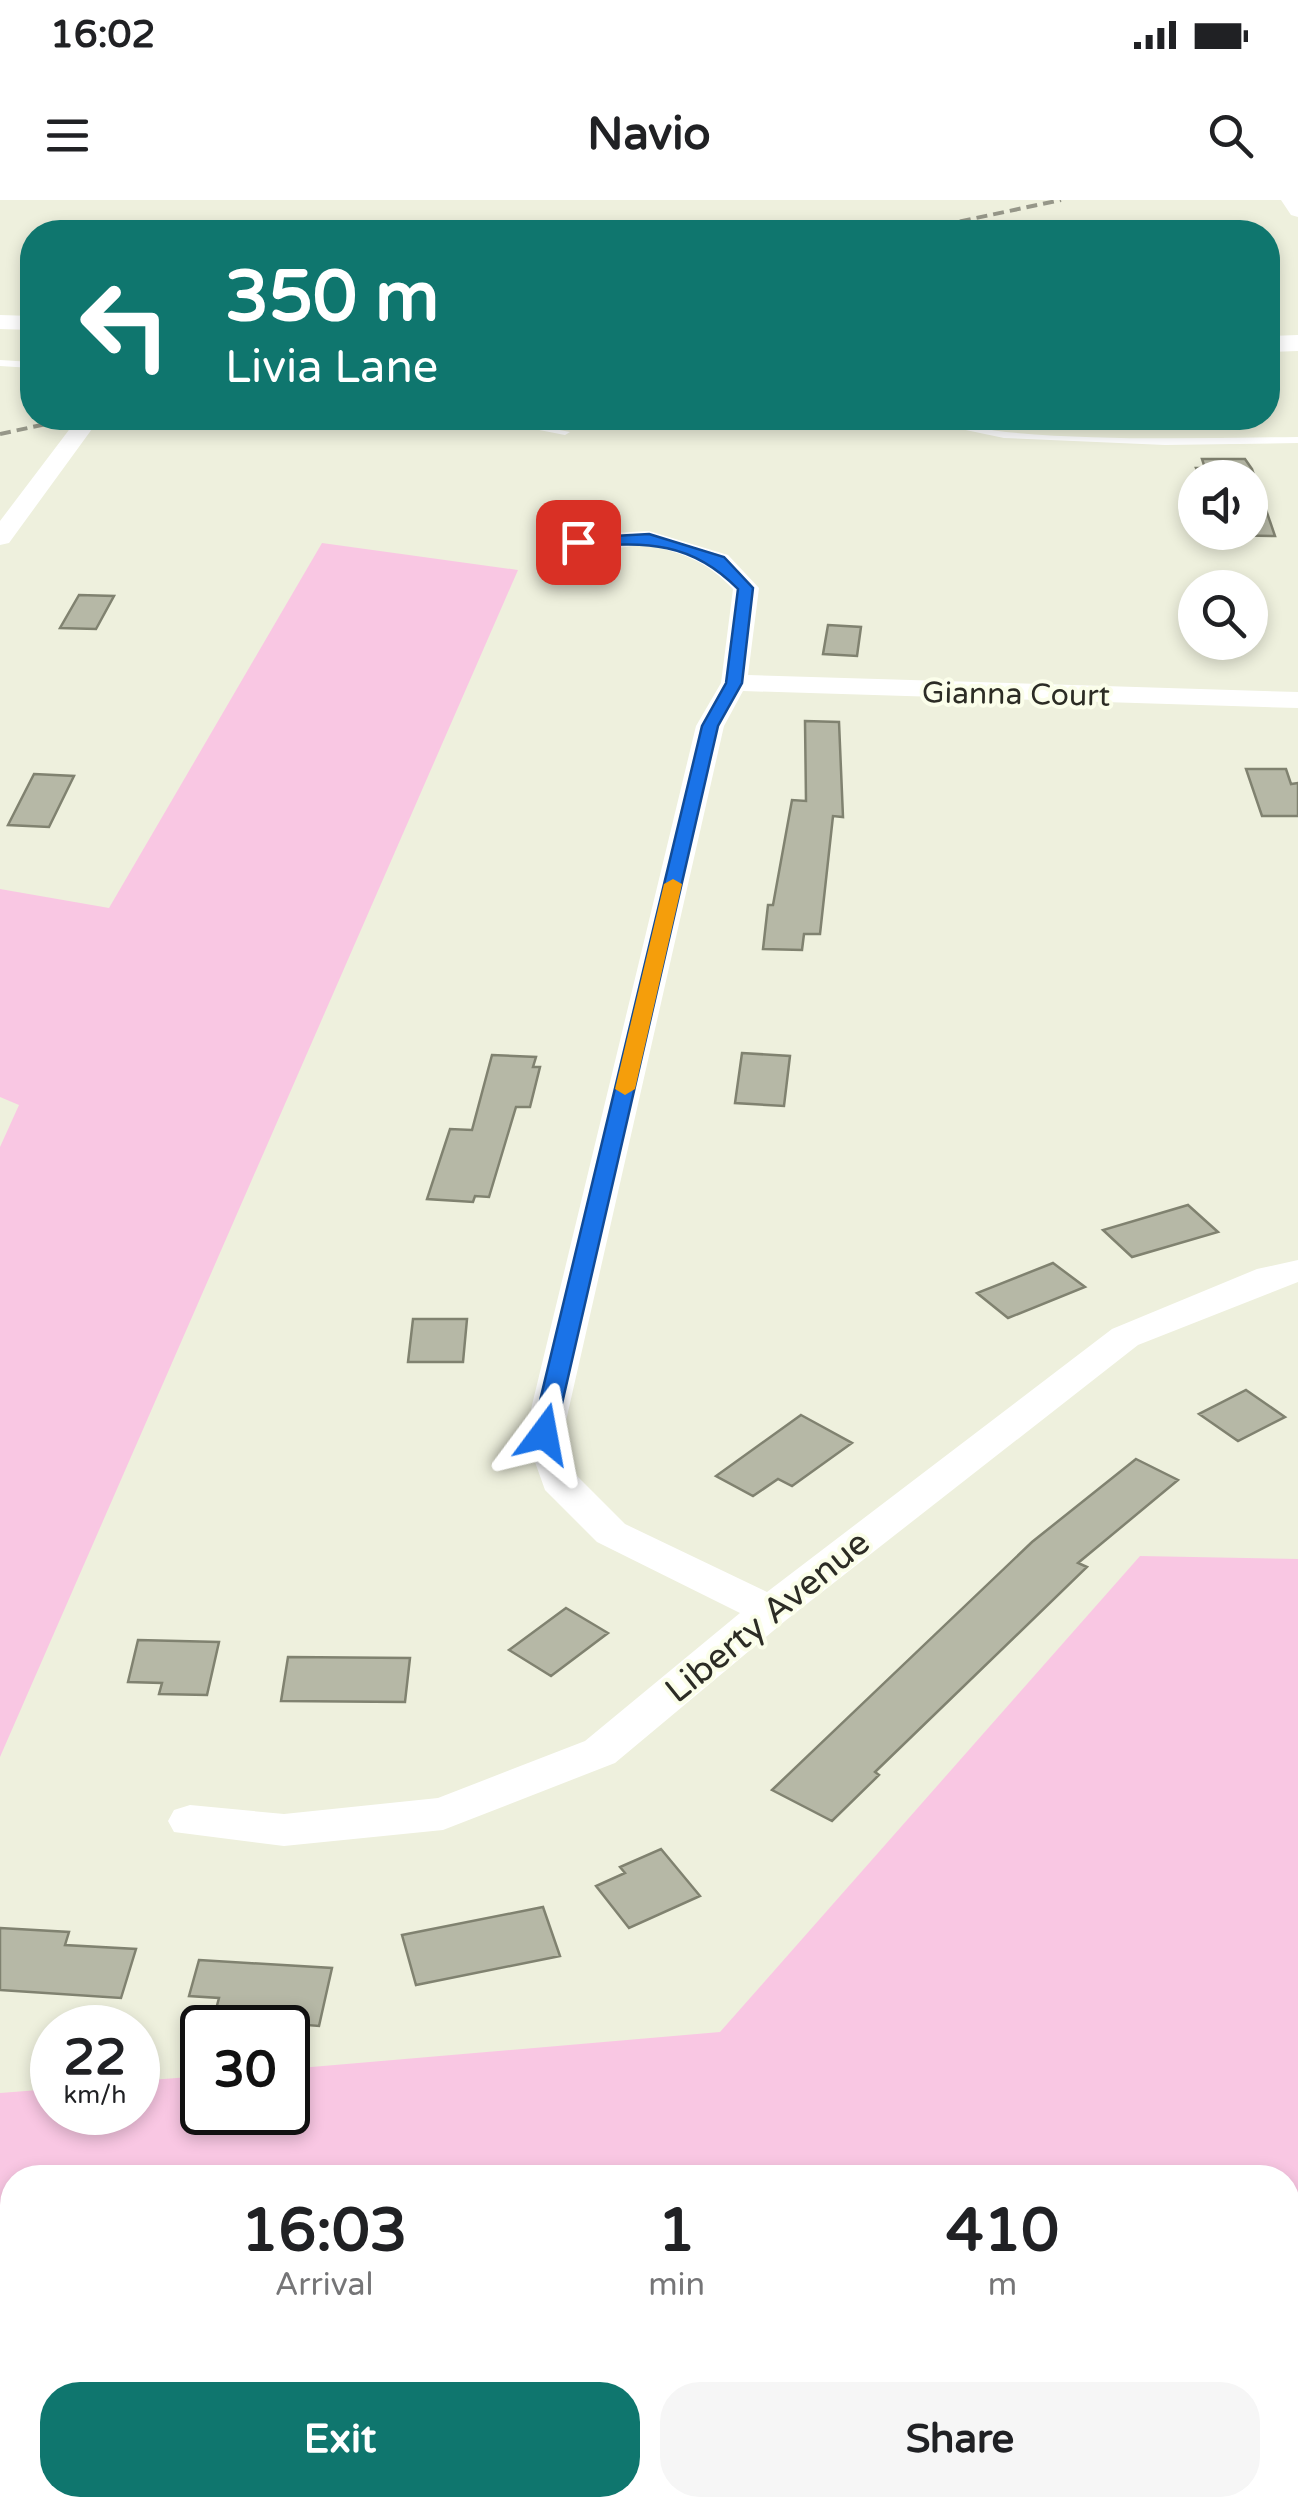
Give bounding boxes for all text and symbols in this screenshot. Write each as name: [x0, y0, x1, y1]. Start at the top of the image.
text: 16:02: [50, 12, 155, 58]
icon: menu: [40, 108, 95, 163]
text: Navio: [587, 108, 711, 162]
icon: search: [1203, 108, 1258, 163]
text: 350 m: [225, 256, 439, 340]
icon: left: [60, 260, 190, 390]
text: Livia Lane: [225, 341, 438, 395]
map controls: [1178, 460, 1268, 660]
button: sound: [1178, 460, 1268, 550]
pin: [536, 500, 621, 585]
icon: arrive: [551, 515, 606, 570]
button: search: [1178, 570, 1268, 660]
street label: Gianna Court: [922, 674, 1110, 715]
position arrow: [492, 1382, 596, 1486]
street label: Liberty Avenue: [657, 1522, 878, 1712]
speed limit sign: 30: [180, 2005, 310, 2135]
text: 22: [64, 2028, 126, 2088]
text: km/h: [64, 2080, 126, 2110]
text: 16:03: [241, 2195, 407, 2267]
text: 1: [658, 2195, 695, 2267]
text: 410: [946, 2195, 1059, 2267]
text: Arrival: [275, 2266, 374, 2304]
text: min: [648, 2266, 705, 2304]
text: m: [988, 2266, 1017, 2304]
button: Exit: [40, 2382, 640, 2497]
button: Share: [660, 2382, 1260, 2497]

